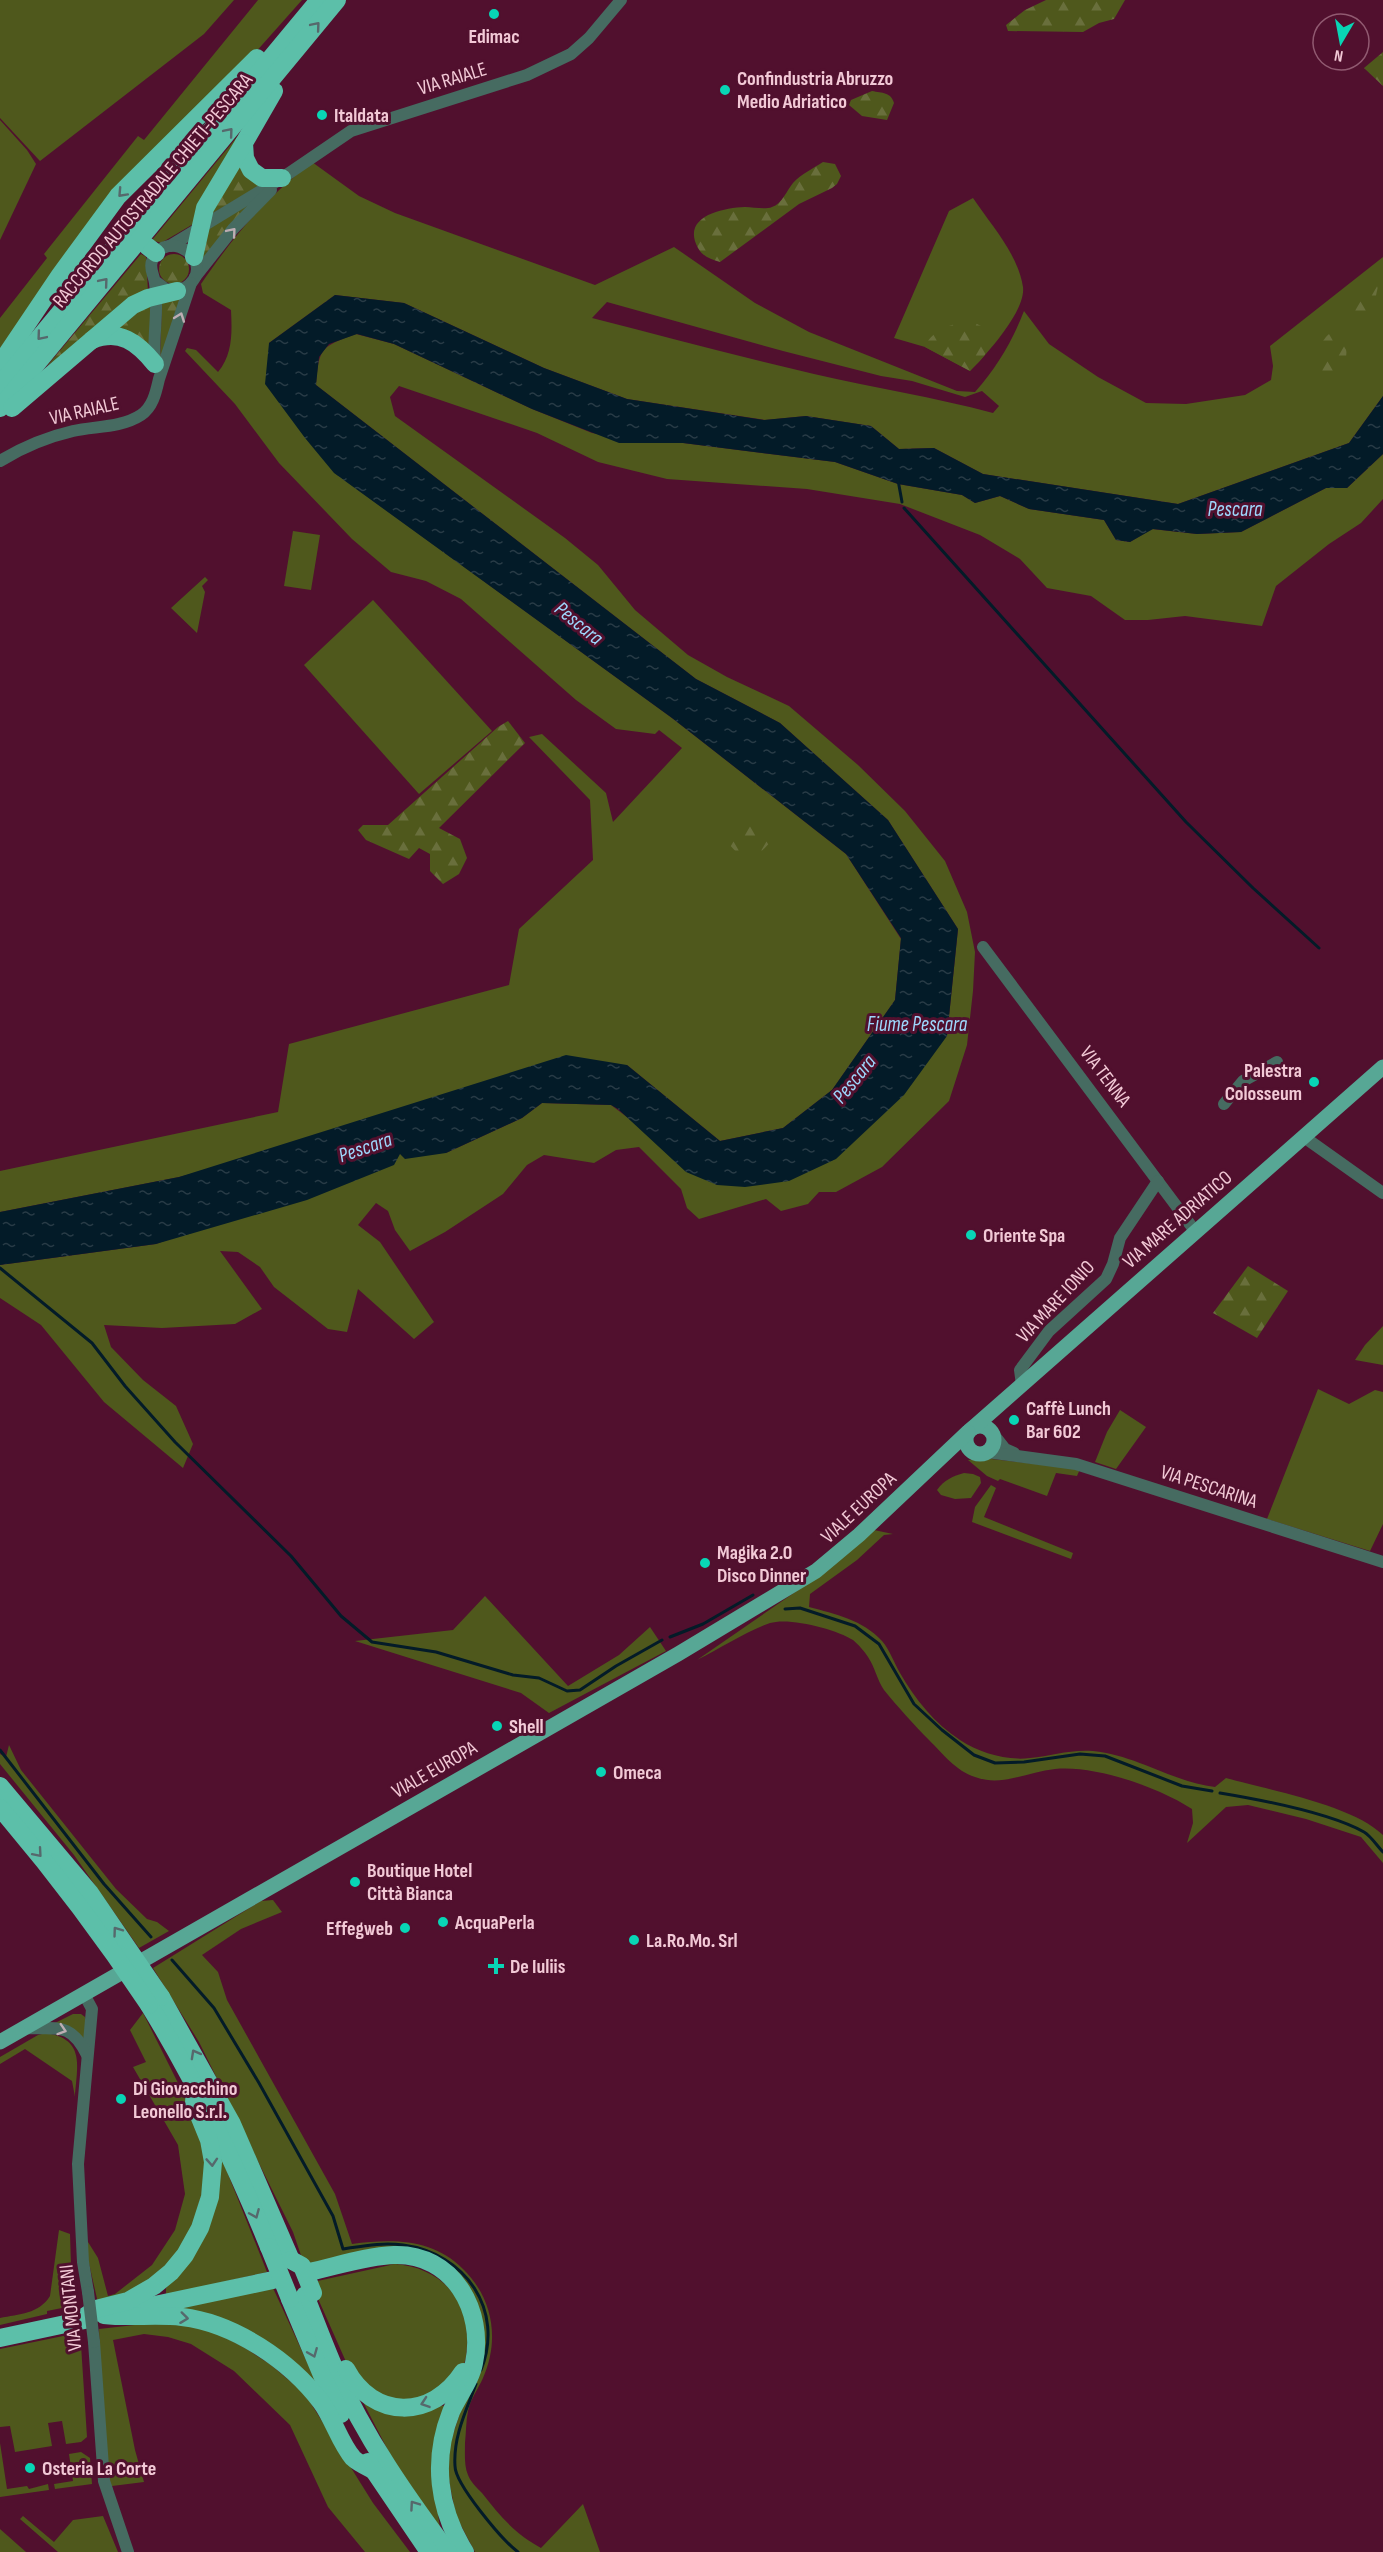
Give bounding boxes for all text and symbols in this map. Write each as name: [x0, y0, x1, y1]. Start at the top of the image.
marker: Edimac: [487, 7, 501, 21]
north arrow: [1311, 12, 1371, 72]
one-way arrow: [308, 22, 319, 33]
place label: Edimac: [468, 25, 520, 49]
text: N: [1333, 45, 1345, 65]
street label: VIA RAIALE: [415, 57, 490, 101]
place label: Confindustria Abruzzo Medio Adriatico: [737, 67, 893, 114]
street label: RACCORDO AUTOSTRADALE CHIETI-PESCARA: [48, 68, 258, 313]
marker: Confindustria Abruzzo Medio Adriatico: [718, 83, 732, 97]
place label: Italdata: [334, 104, 389, 128]
marker: Italdata: [315, 108, 329, 122]
one-way arrow: [221, 128, 232, 139]
one-way arrow: [118, 186, 129, 197]
one-way arrow: [224, 228, 235, 239]
one-way arrow: [97, 278, 108, 289]
one-way arrow: [173, 312, 186, 323]
one-way arrow: [37, 329, 48, 340]
street label: VIA RAIALE: [47, 391, 121, 431]
water label: Pescara: [1207, 497, 1263, 522]
water label: Pescara: [549, 596, 608, 651]
water label: Fiume Pescara: [867, 1012, 968, 1037]
street label: VIA TENNA: [1075, 1041, 1136, 1112]
water label: Pescara: [827, 1050, 882, 1109]
place label: Palestra Colosseum: [1225, 1059, 1302, 1106]
marker: Palestra Colosseum: [1307, 1075, 1321, 1089]
water label: Pescara: [335, 1127, 396, 1168]
street label: VIA MARE ADRIATICO: [1118, 1166, 1237, 1274]
place label: Oriente Spa: [983, 1224, 1065, 1248]
marker: Oriente Spa: [964, 1228, 978, 1242]
street label: VIA MARE IONIO: [1012, 1256, 1100, 1348]
place label: Caffè Lunch Bar 602: [1026, 1397, 1111, 1444]
marker: Caffè Lunch Bar 602: [1007, 1413, 1021, 1427]
street label: VIA PESCARINA: [1157, 1460, 1261, 1514]
street label: VIALE EUROPA: [816, 1467, 902, 1549]
place label: Magika 2.0 Disco Dinner: [717, 1541, 806, 1588]
marker: Magika 2.0 Disco Dinner: [698, 1556, 712, 1570]
place label: Shell: [509, 1715, 544, 1739]
marker: Shell: [490, 1719, 504, 1733]
street label: VIALE EUROPA: [388, 1736, 482, 1804]
place label: Omeca: [613, 1761, 662, 1785]
marker: Omeca: [594, 1765, 608, 1779]
one-way arrow: [31, 1846, 42, 1857]
place label: Boutique Hotel Città Bianca: [367, 1859, 472, 1906]
marker: Boutique Hotel Città Bianca: [348, 1875, 362, 1889]
place label: AcquaPerla: [454, 1911, 535, 1935]
marker: AcquaPerla: [436, 1915, 450, 1929]
place label: Effegweb: [326, 1917, 393, 1941]
marker: Effegweb: [398, 1921, 412, 1935]
one-way arrow: [113, 1926, 124, 1937]
place label: La.Ro.Mo. Srl: [646, 1929, 738, 1953]
marker: La.Ro.Mo. Srl: [627, 1933, 641, 1947]
place label: De Iuliis: [510, 1955, 566, 1979]
marker: De Iuliis: [487, 1957, 505, 1975]
one-way arrow: [56, 2023, 67, 2035]
one-way arrow: [191, 2050, 202, 2060]
place label: Di Giovacchino Leonello S.r.l.: [133, 2077, 237, 2124]
marker: Di Giovacchino Leonello S.r.l.: [114, 2092, 128, 2106]
one-way arrow: [205, 2157, 218, 2166]
one-way arrow: [248, 2208, 260, 2219]
street label: VIA MONTANI: [55, 2263, 87, 2352]
one-way arrow: [179, 2311, 188, 2324]
one-way arrow: [306, 2346, 318, 2357]
one-way arrow: [420, 2396, 431, 2409]
place label: Osteria La Corte: [42, 2457, 156, 2481]
marker: Osteria La Corte: [23, 2461, 37, 2475]
one-way arrow: [410, 2501, 421, 2512]

